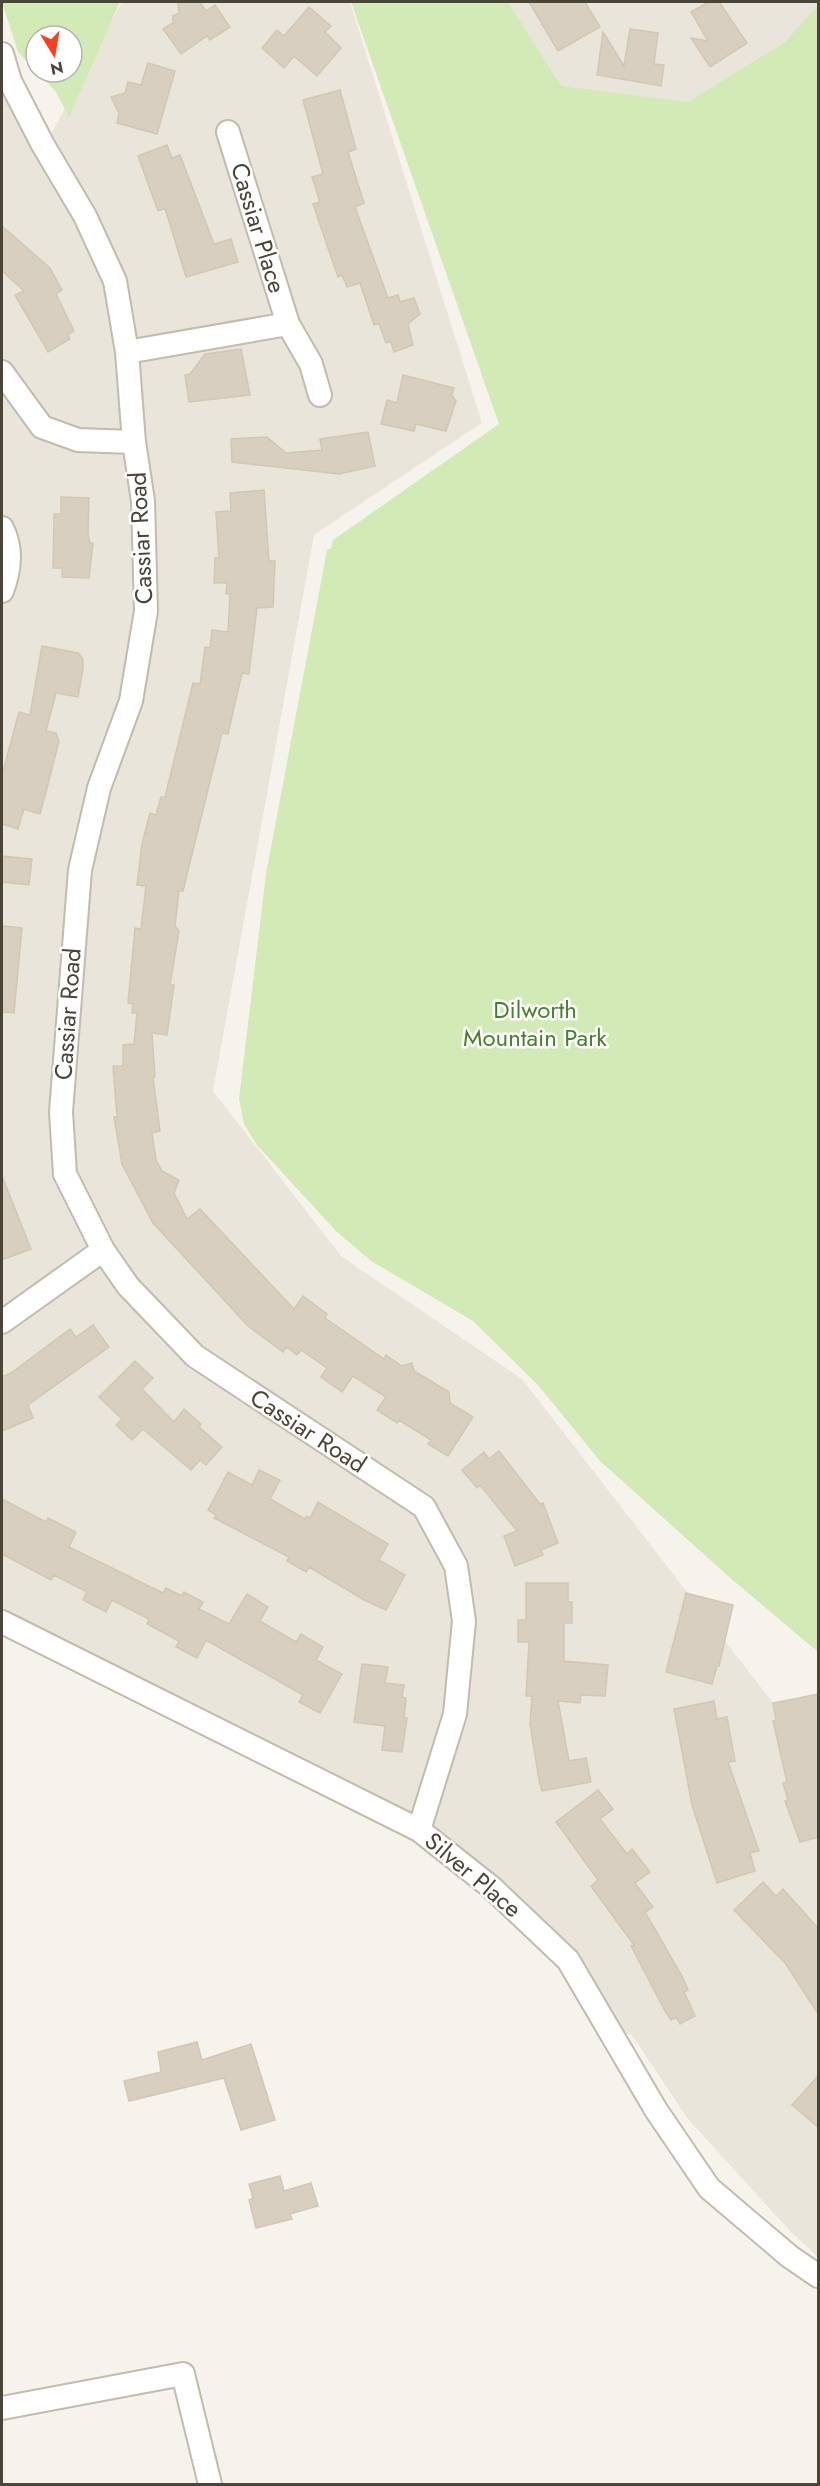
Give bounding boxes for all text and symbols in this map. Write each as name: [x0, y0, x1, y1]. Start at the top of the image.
north arrow: [24, 24, 84, 84]
text: N: [48, 56, 65, 81]
street label: Cassiar Place: [222, 158, 295, 297]
street label: Cassiar Road: [120, 471, 161, 605]
street label: Cassiar Road: [45, 947, 90, 1081]
park label: Dilworth Mountain Park: [463, 992, 607, 1055]
street label: Cassiar Road: [243, 1380, 373, 1481]
street label: Silver Place: [417, 1824, 529, 1926]

